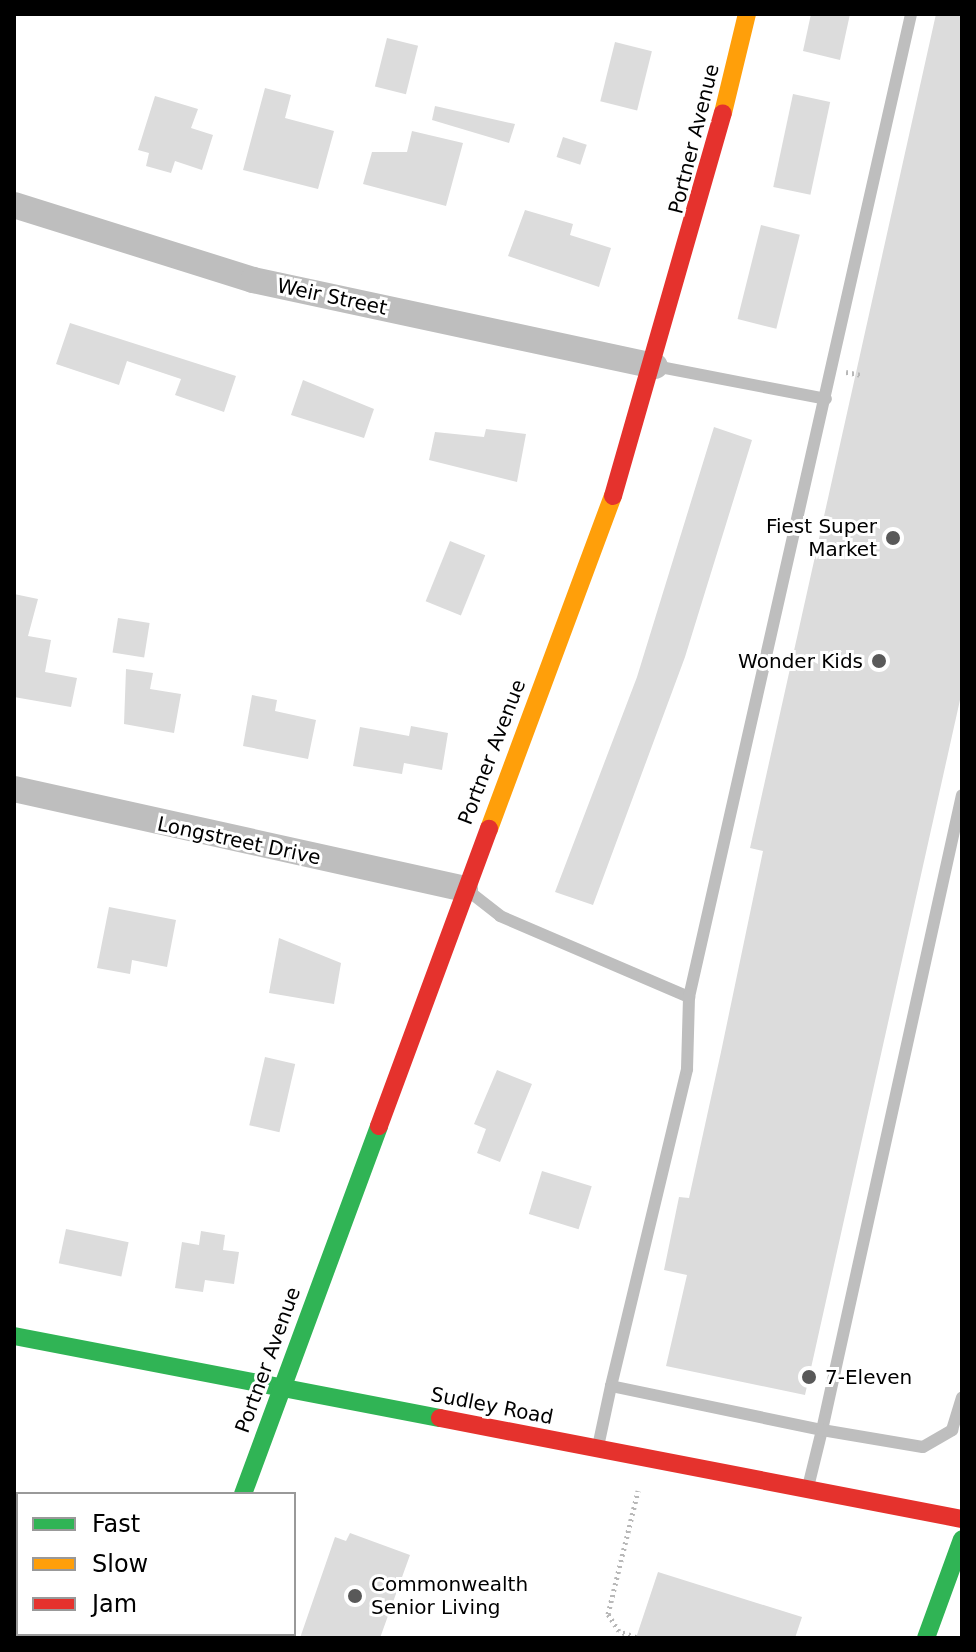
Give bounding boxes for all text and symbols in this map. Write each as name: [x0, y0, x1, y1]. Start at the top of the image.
street label: Portner Avenue: [664, 62, 724, 216]
street label: Weir Street: [275, 274, 389, 320]
place label: Fiest Super Market: [766, 514, 877, 561]
marker: Fiest Super Market: [884, 529, 902, 547]
place label: Wonder Kids: [738, 649, 863, 673]
marker: Wonder Kids: [870, 652, 888, 670]
street label: Portner Avenue: [453, 676, 531, 828]
street label: Longstreet Drive: [155, 812, 323, 870]
street label: Portner Avenue: [230, 1284, 306, 1436]
place label: 7-Eleven: [825, 1365, 912, 1389]
marker: 7-Eleven: [800, 1368, 818, 1386]
street label: Sudley Road: [429, 1382, 555, 1430]
legend: [16, 1492, 296, 1636]
text: Fast: [92, 1510, 140, 1538]
text: Slow: [92, 1550, 148, 1578]
place label: Commonwealth Senior Living: [371, 1572, 528, 1619]
marker: Commonwealth Senior Living: [346, 1587, 364, 1605]
text: Jam: [92, 1590, 137, 1618]

